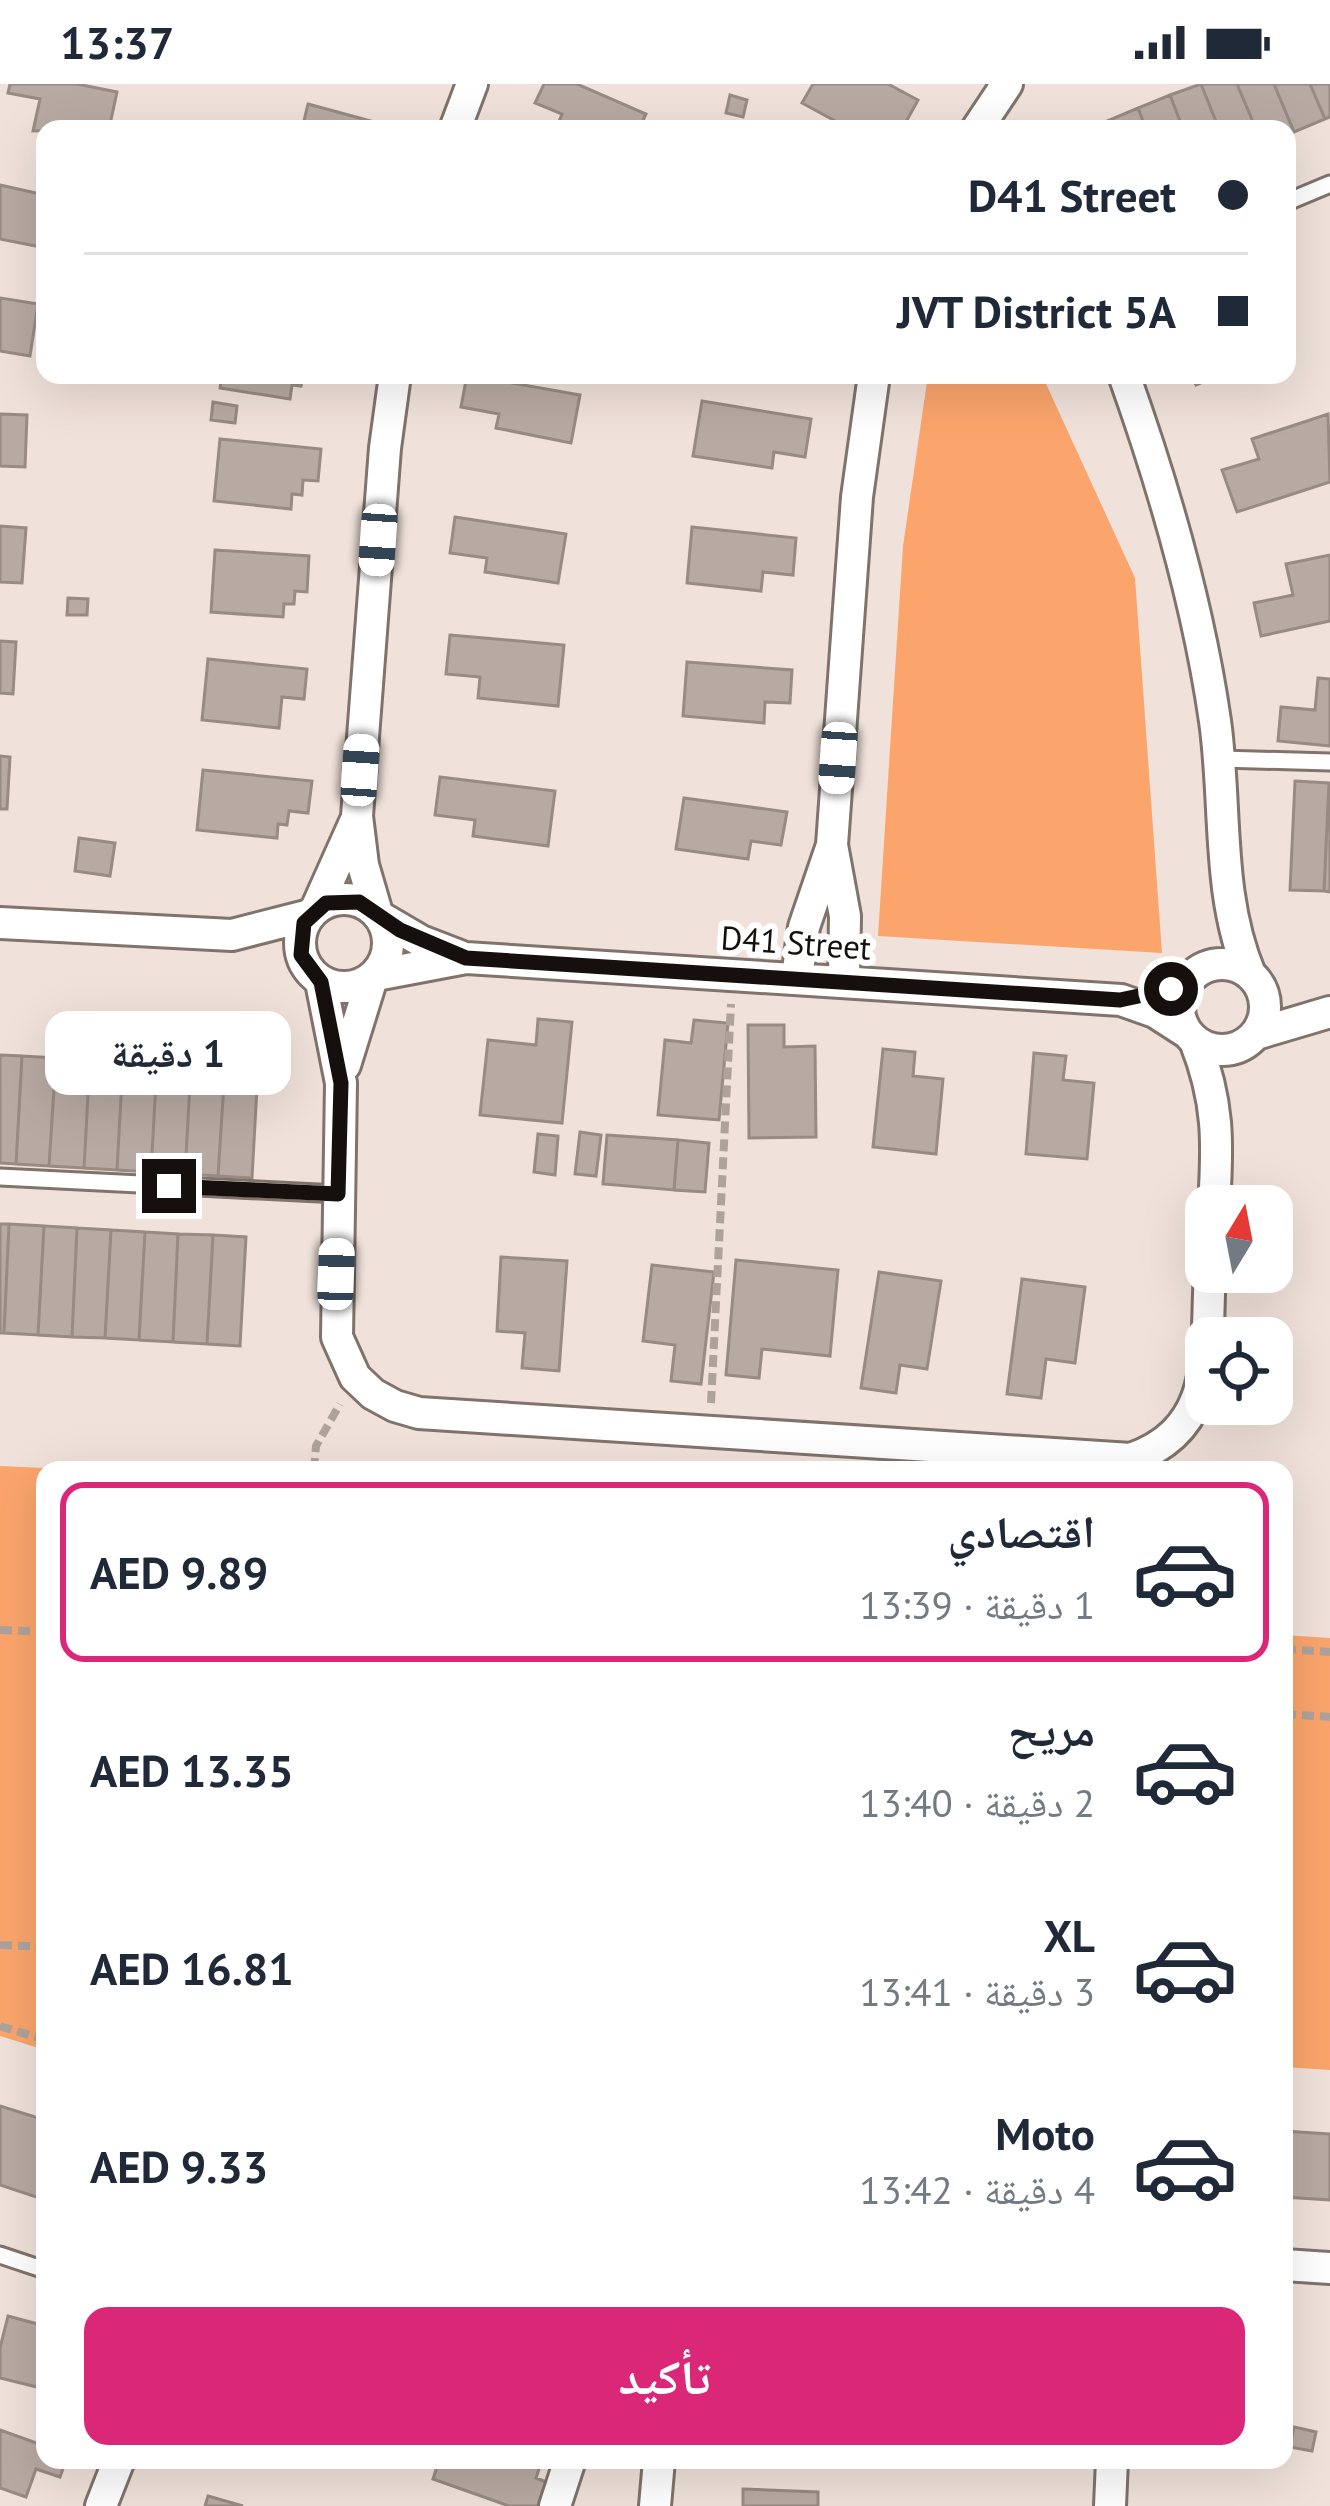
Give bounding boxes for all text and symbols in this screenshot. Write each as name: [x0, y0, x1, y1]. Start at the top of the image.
text: 13:37: [60, 13, 174, 71]
text: D41 Street: [968, 166, 1176, 224]
text: JVT District 5A: [897, 282, 1176, 340]
car: [358, 503, 398, 577]
car: [818, 721, 858, 795]
car: [340, 733, 380, 807]
street label: D41 Street: [719, 915, 873, 969]
route start: [1144, 962, 1198, 1016]
callout: 1 دقيقة: [46, 1012, 292, 1096]
text: 1 دقيقة: [111, 1027, 225, 1078]
route end: [142, 1159, 196, 1213]
north arrow: [1185, 1185, 1293, 1293]
map controls: [1185, 1185, 1293, 1425]
car: [317, 1237, 355, 1311]
button: locate: [1185, 1317, 1293, 1425]
text: اقتصادي: [948, 1502, 1095, 1560]
icon: car: [1131, 1518, 1239, 1626]
text: AED 9.89: [90, 1543, 268, 1601]
text: 1 دقيقة · 13:39: [859, 1579, 1095, 1630]
text: مريح: [1008, 1700, 1095, 1758]
icon: car: [1131, 1716, 1239, 1824]
text: AED 13.35: [90, 1741, 294, 1799]
text: 2 دقيقة · 13:40: [859, 1777, 1095, 1828]
text: XL: [1043, 1906, 1095, 1964]
icon: car: [1131, 1914, 1239, 2022]
text: AED 16.81: [90, 1939, 294, 1997]
text: 3 دقيقة · 13:41: [859, 1966, 1095, 2017]
text: Moto: [995, 2104, 1095, 2162]
icon: car: [1131, 2112, 1239, 2220]
text: AED 9.33: [90, 2137, 268, 2195]
text: 4 دقيقة · 13:42: [859, 2164, 1095, 2215]
button: تأكيد: [84, 2307, 1245, 2445]

